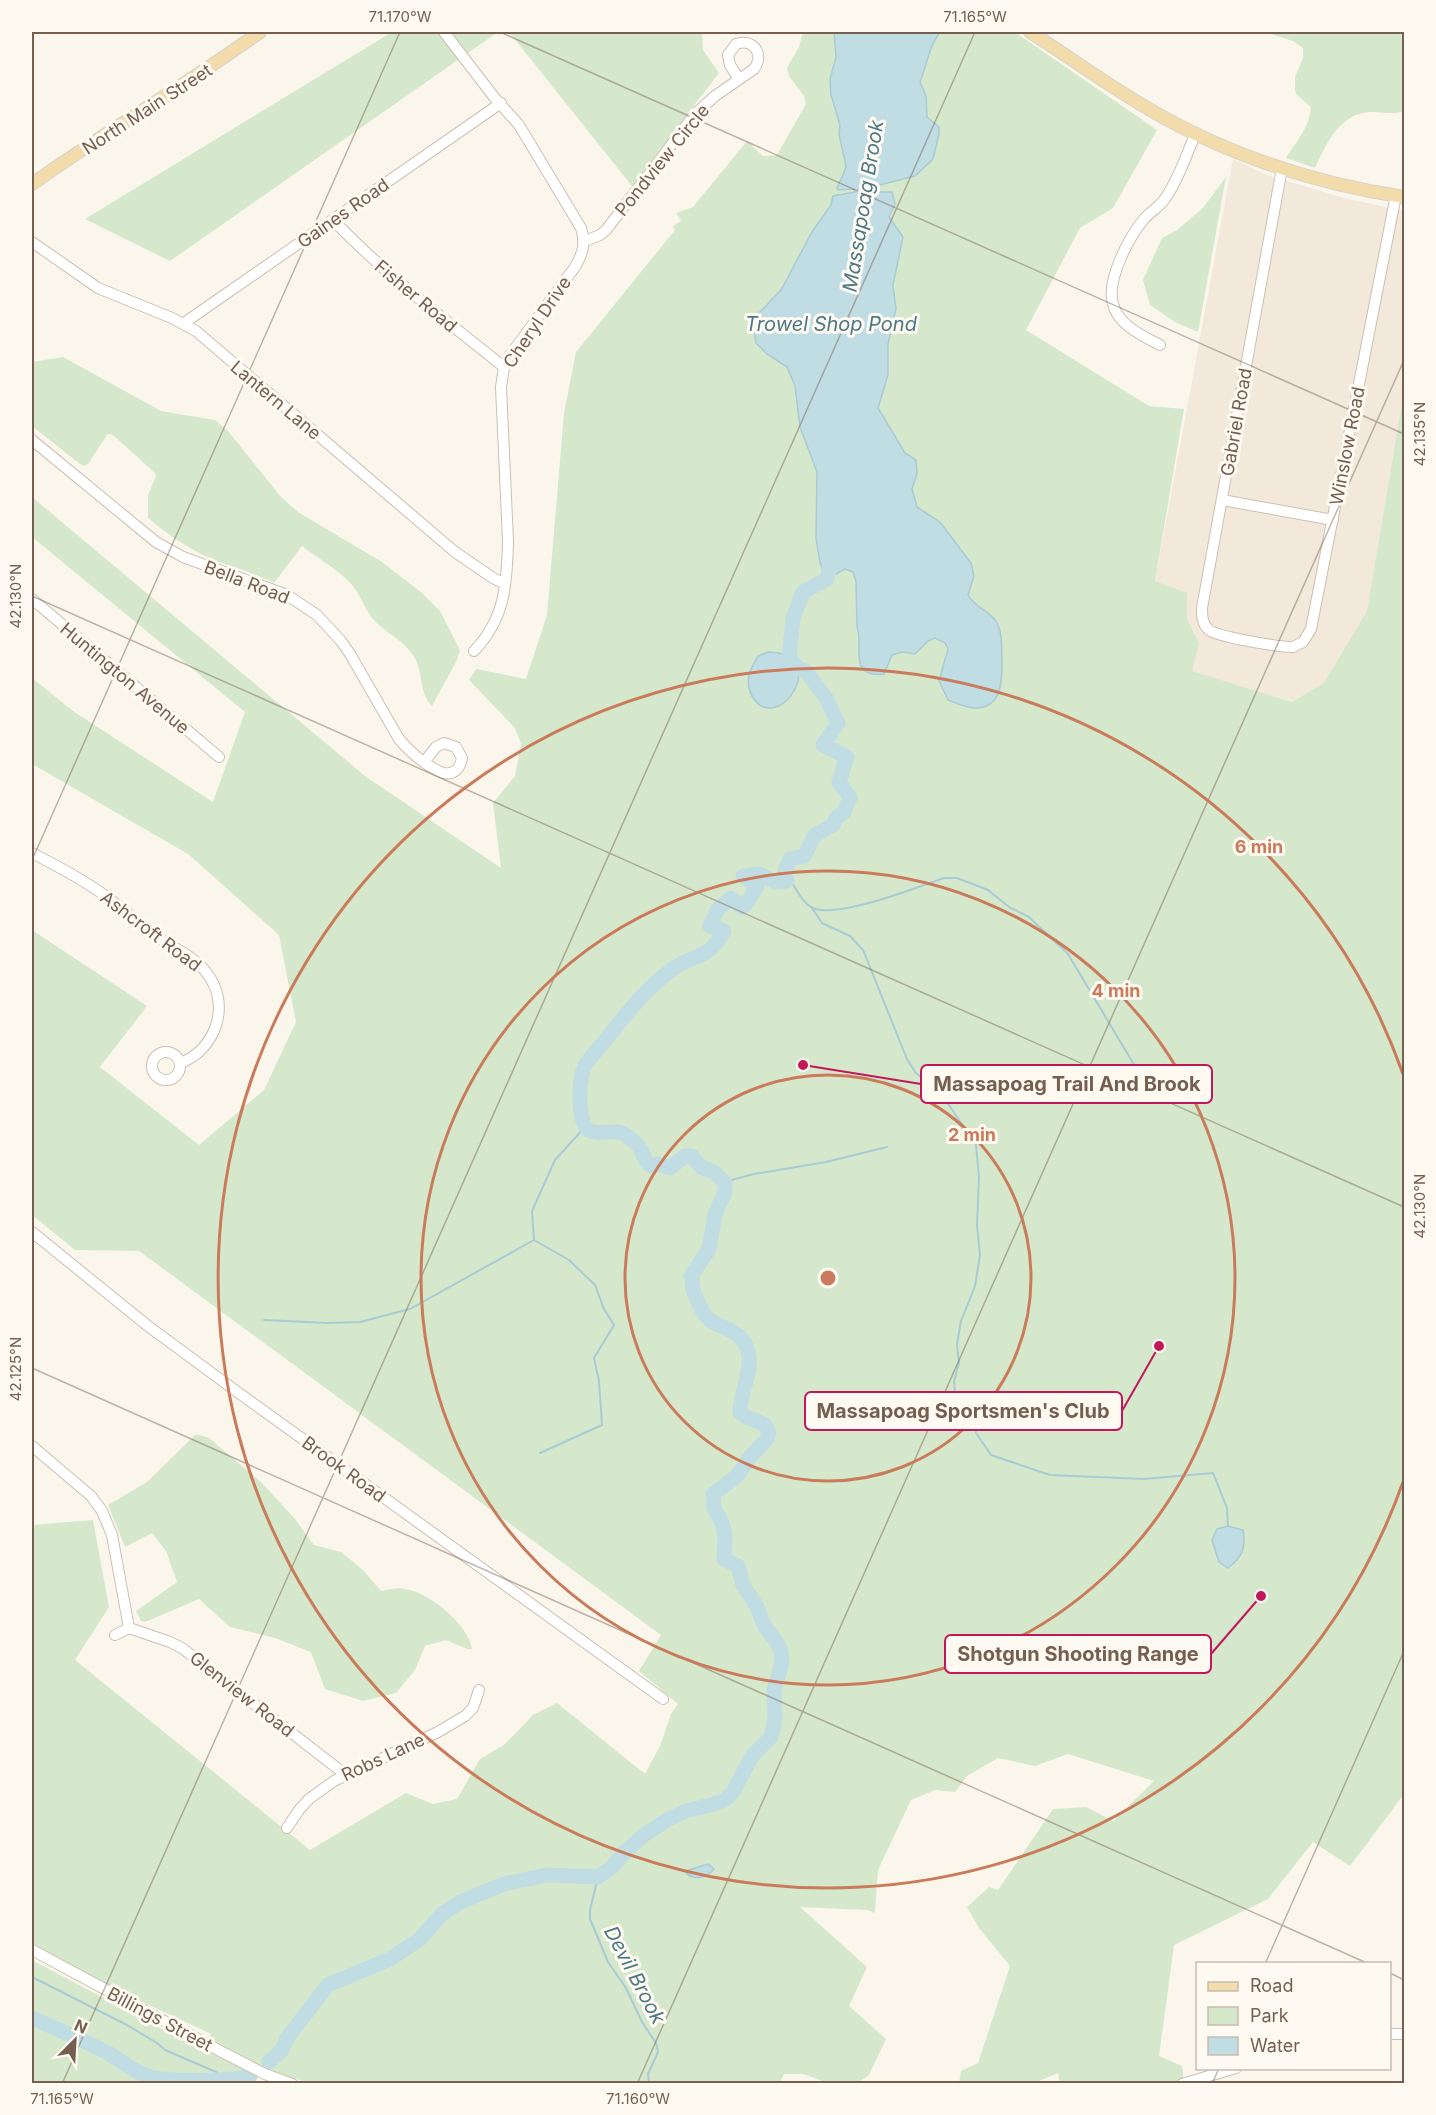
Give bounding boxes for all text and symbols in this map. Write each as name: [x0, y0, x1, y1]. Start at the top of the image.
text: 71.170°W: [368, 7, 432, 26]
text: 71.165°W: [943, 7, 1007, 26]
street label: North Main Street: [78, 59, 216, 159]
street label: Pondview Circle: [611, 100, 713, 220]
water label: Massapoag Brook: [838, 117, 889, 294]
street label: Gaines Road: [293, 174, 393, 252]
street label: Fisher Road: [371, 256, 461, 336]
street label: Cheryl Drive: [499, 272, 575, 372]
water label: Trowel Shop Pond: [745, 312, 918, 336]
street label: Lantern Lane: [227, 356, 325, 444]
street label: Gabriel Road: [1216, 366, 1256, 478]
street label: Winslow Road: [1325, 385, 1369, 507]
text: 42.135°N: [1410, 402, 1429, 466]
street label: Bella Road: [201, 556, 293, 608]
text: 42.130°N: [6, 564, 25, 628]
street label: Huntington Avenue: [56, 618, 194, 738]
text: 6 min: [1235, 836, 1283, 857]
street label: Ashcroft Road: [97, 886, 205, 976]
text: 4 min: [1092, 980, 1140, 1001]
callout: Massapoag Trail And Brook: [921, 1065, 1212, 1103]
text: Massapoag Trail And Brook: [933, 1072, 1201, 1096]
text: 2 min: [948, 1124, 996, 1145]
text: 42.130°N: [1410, 1174, 1429, 1238]
centre of rings: [818, 1268, 838, 1288]
text: 42.125°N: [6, 1337, 25, 1401]
callout: Massapoag Sportsmen's Club: [805, 1392, 1122, 1430]
text: Massapoag Sportsmen's Club: [816, 1399, 1110, 1423]
street label: Brook Road: [298, 1432, 390, 1506]
callout: Shotgun Shooting Range: [945, 1635, 1211, 1673]
text: Shotgun Shooting Range: [957, 1642, 1199, 1666]
street label: Glenview Road: [186, 1647, 298, 1741]
street label: Robs Lane: [338, 1729, 428, 1785]
water label: Devil Brook: [599, 1922, 671, 2029]
legend: [1196, 1962, 1391, 2070]
text: Road: [1250, 1975, 1293, 1996]
street label: Billings Street: [104, 1982, 216, 2056]
text: Park: [1250, 2005, 1289, 2026]
north arrow: [45, 2010, 105, 2070]
text: N: [71, 2015, 91, 2038]
text: Water: [1250, 2035, 1300, 2056]
text: 71.165°W: [30, 2089, 94, 2108]
text: 71.160°W: [606, 2089, 670, 2108]

